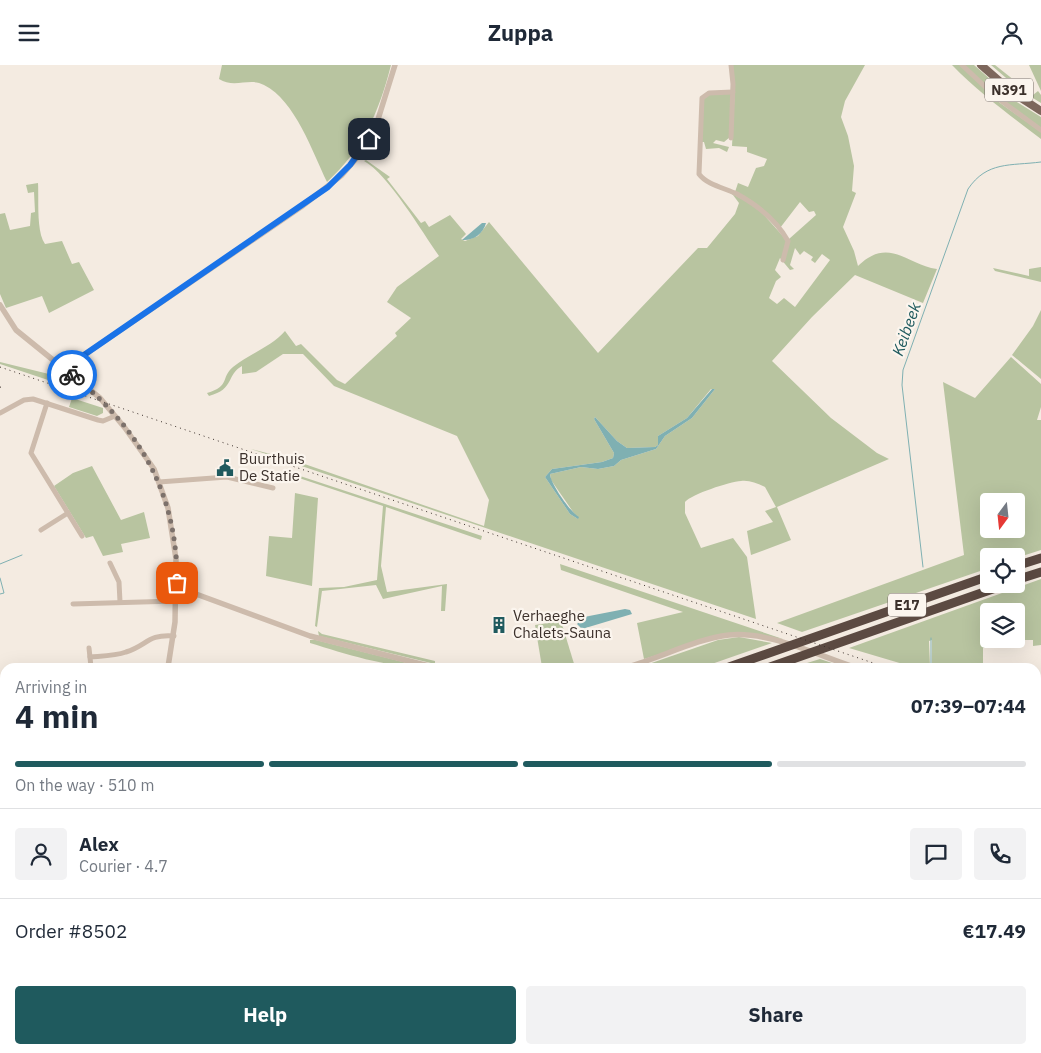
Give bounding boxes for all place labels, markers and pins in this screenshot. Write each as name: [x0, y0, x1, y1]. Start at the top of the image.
pin: [348, 118, 390, 160]
place label: Buurthuis De Statie: [239, 449, 305, 485]
public building icon: Buurthuis De Statie: [215, 458, 235, 478]
pin: [156, 562, 198, 604]
place label: Verhaeghe Chalets-Sauna: [513, 606, 611, 642]
building icon: Verhaeghe Chalets-Sauna: [489, 615, 509, 635]

